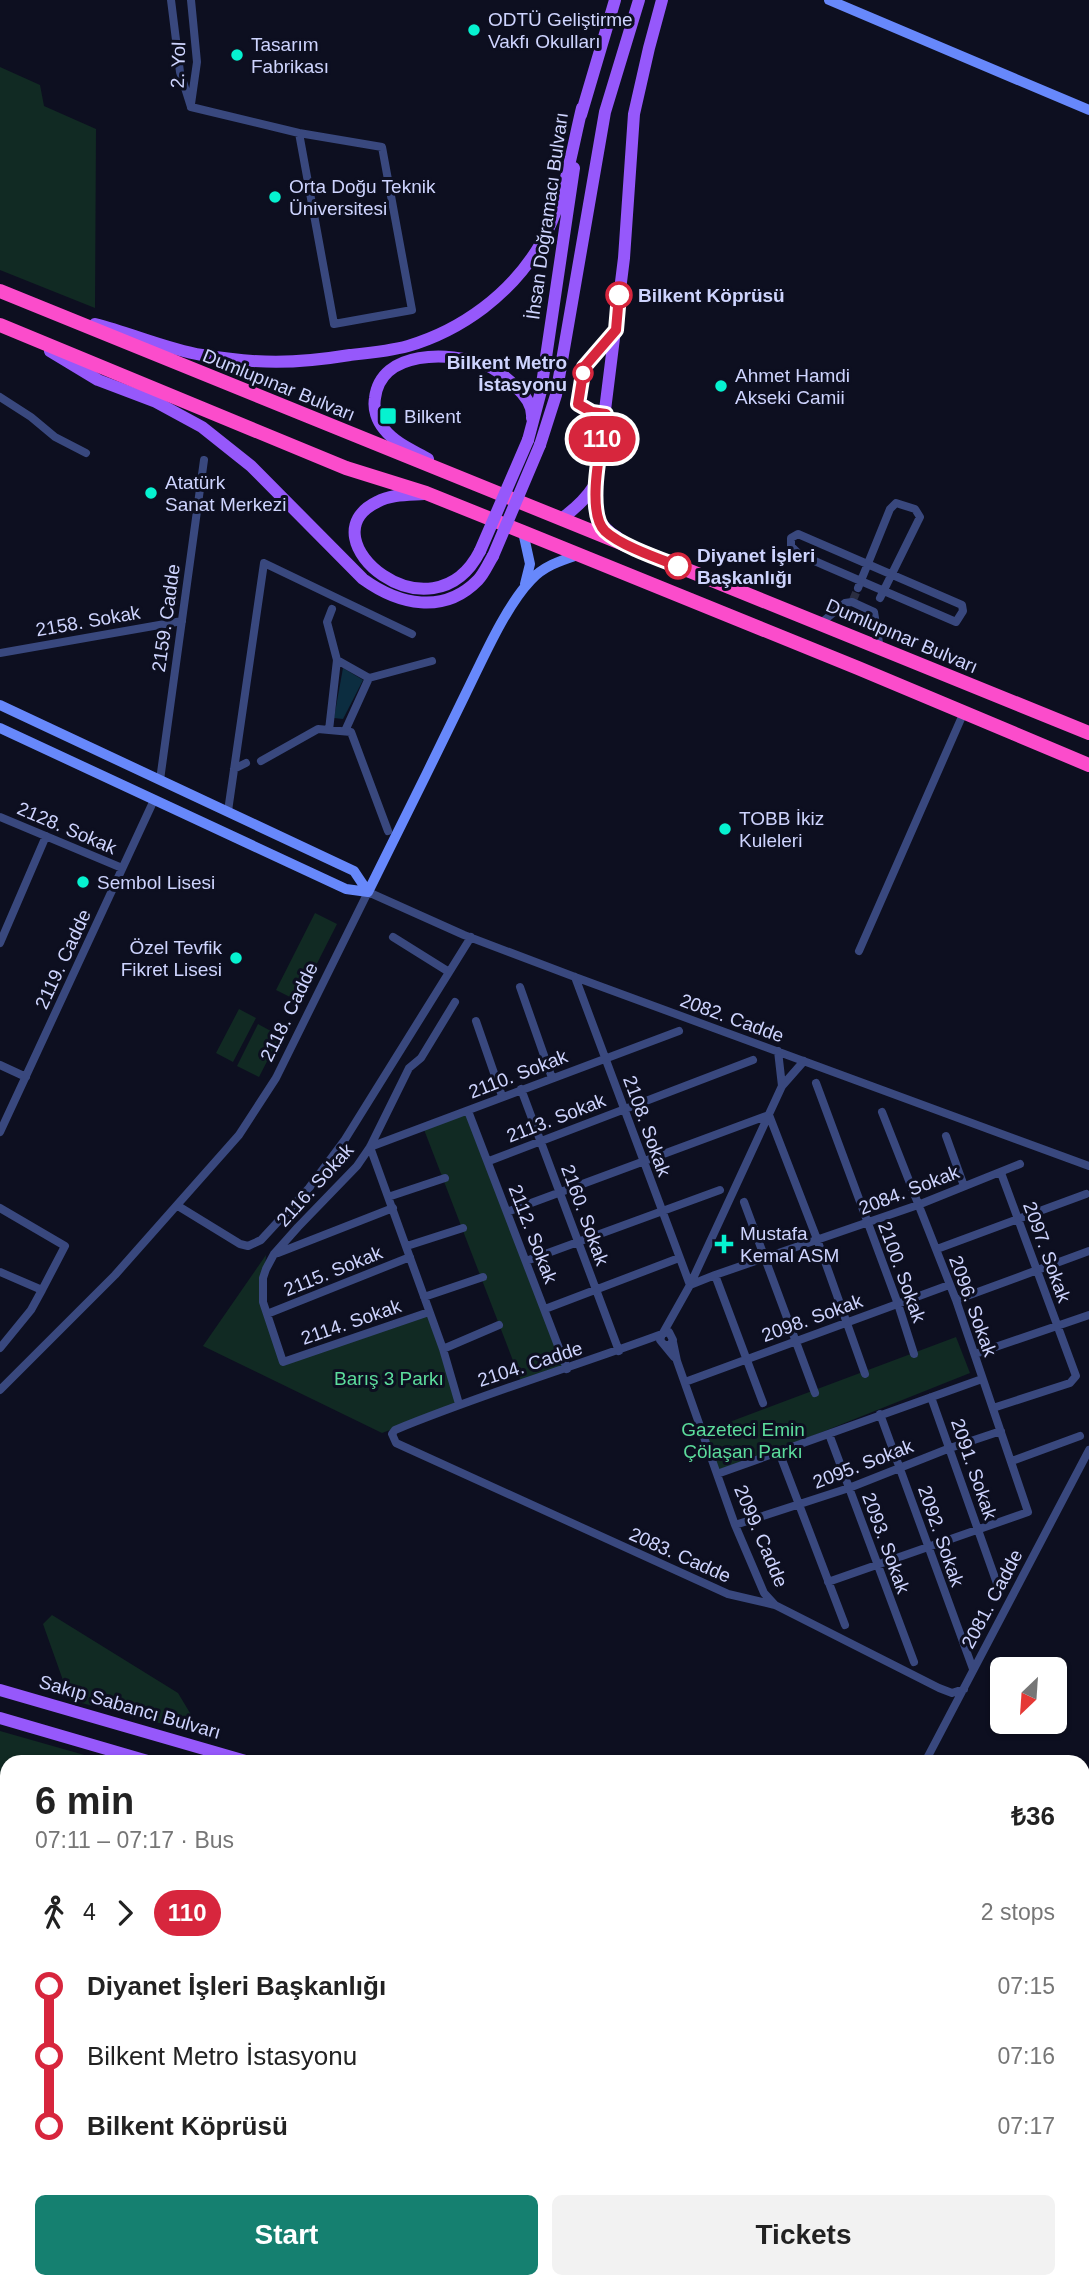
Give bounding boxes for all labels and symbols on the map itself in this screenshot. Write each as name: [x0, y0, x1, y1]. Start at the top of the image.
place label: ODTÜ Geliştirme Vakfı Okulları: [488, 9, 633, 52]
marker: ODTÜ Geliştirme Vakfı Okulları: [466, 22, 482, 38]
place label: Tasarım Fabrikası: [251, 34, 329, 77]
street label: 2. Yol: [167, 41, 189, 89]
marker: Tasarım Fabrikası: [229, 47, 245, 63]
street label: İhsan Doğramacı Bulvarı: [522, 111, 572, 321]
place label: Orta Doğu Teknik Üniversitesi: [289, 176, 436, 219]
marker: Orta Doğu Teknik Üniversitesi: [267, 189, 283, 205]
marker: Bilkent Köprüsü: [606, 282, 632, 308]
place label: Bilkent Köprüsü: [638, 285, 785, 306]
street label: Dumlupınar Bulvarı: [200, 345, 358, 425]
place label: Bilkent Metro İstasyonu: [447, 352, 567, 395]
marker: Bilkent Metro İstasyonu: [573, 363, 593, 383]
place label: Ahmet Hamdi Akseki Camii: [735, 365, 850, 408]
marker: Ahmet Hamdi Akseki Camii: [713, 378, 729, 394]
marker: Bilkent: [378, 406, 398, 426]
place label: Bilkent: [404, 406, 462, 427]
line badge: 110: [562, 416, 642, 462]
place label: Atatürk Sanat Merkezi: [165, 472, 286, 515]
marker: Atatürk Sanat Merkezi: [143, 485, 159, 501]
place label: Diyanet İşleri Başkanlığı: [697, 545, 815, 588]
marker: Diyanet İşleri Başkanlığı: [665, 553, 691, 579]
street label: 2159. Cadde: [148, 563, 184, 673]
street label: Dumlupınar Bulvarı: [823, 595, 981, 677]
street label: 2158. Sokak: [34, 601, 142, 641]
street label: 2128. Sokak: [14, 798, 120, 858]
place label: TOBB İkiz Kuleleri: [739, 808, 824, 851]
marker: TOBB İkiz Kuleleri: [717, 821, 733, 837]
place label: Sembol Lisesi: [97, 872, 215, 893]
marker: Sembol Lisesi: [75, 874, 91, 890]
street label: 2119. Cadde: [31, 906, 95, 1012]
place label: Özel Tevfik Fikret Lisesi: [121, 937, 222, 980]
marker: Özel Tevfik Fikret Lisesi: [228, 950, 244, 966]
street label: 2118. Cadde: [256, 959, 322, 1065]
street label: 2082. Cadde: [677, 990, 787, 1046]
street label: 2110. Sokak: [466, 1045, 571, 1102]
street label: 2108. Sokak: [619, 1073, 675, 1180]
street label: 2113. Sokak: [504, 1089, 609, 1146]
street label: 2116. Sokak: [272, 1139, 358, 1231]
street label: 2084. Sokak: [856, 1161, 963, 1219]
street label: 2160. Sokak: [557, 1162, 613, 1269]
street label: 2112. Sokak: [505, 1182, 562, 1287]
street label: 2097. Sokak: [1019, 1199, 1075, 1306]
street label: 2100. Sokak: [874, 1219, 930, 1326]
place label: Mustafa Kemal ASM: [740, 1223, 839, 1266]
marker: Mustafa Kemal ASM: [714, 1234, 734, 1254]
street label: 2115. Sokak: [281, 1242, 386, 1300]
street label: 2096. Sokak: [945, 1253, 1001, 1360]
street label: 2098. Sokak: [759, 1290, 866, 1346]
street label: 2114. Sokak: [298, 1295, 404, 1349]
street label: 2104. Cadde: [475, 1337, 585, 1391]
park label: Barış 3 Parkı: [334, 1368, 444, 1389]
street label: 2091. Sokak: [947, 1416, 1001, 1523]
park label: Gazeteci Emin Çölaşan Parkı: [681, 1419, 805, 1462]
street label: 2095. Sokak: [810, 1435, 917, 1493]
street label: 2099. Cadde: [730, 1482, 792, 1590]
street label: 2092. Sokak: [914, 1483, 968, 1590]
street label: 2093. Sokak: [858, 1490, 914, 1597]
street label: 2083. Cadde: [626, 1523, 734, 1587]
street label: 2081. Cadde: [957, 1546, 1027, 1652]
north arrow: [990, 1657, 1068, 1734]
street label: Sakıp Sabancı Bulvarı: [37, 1671, 223, 1743]

